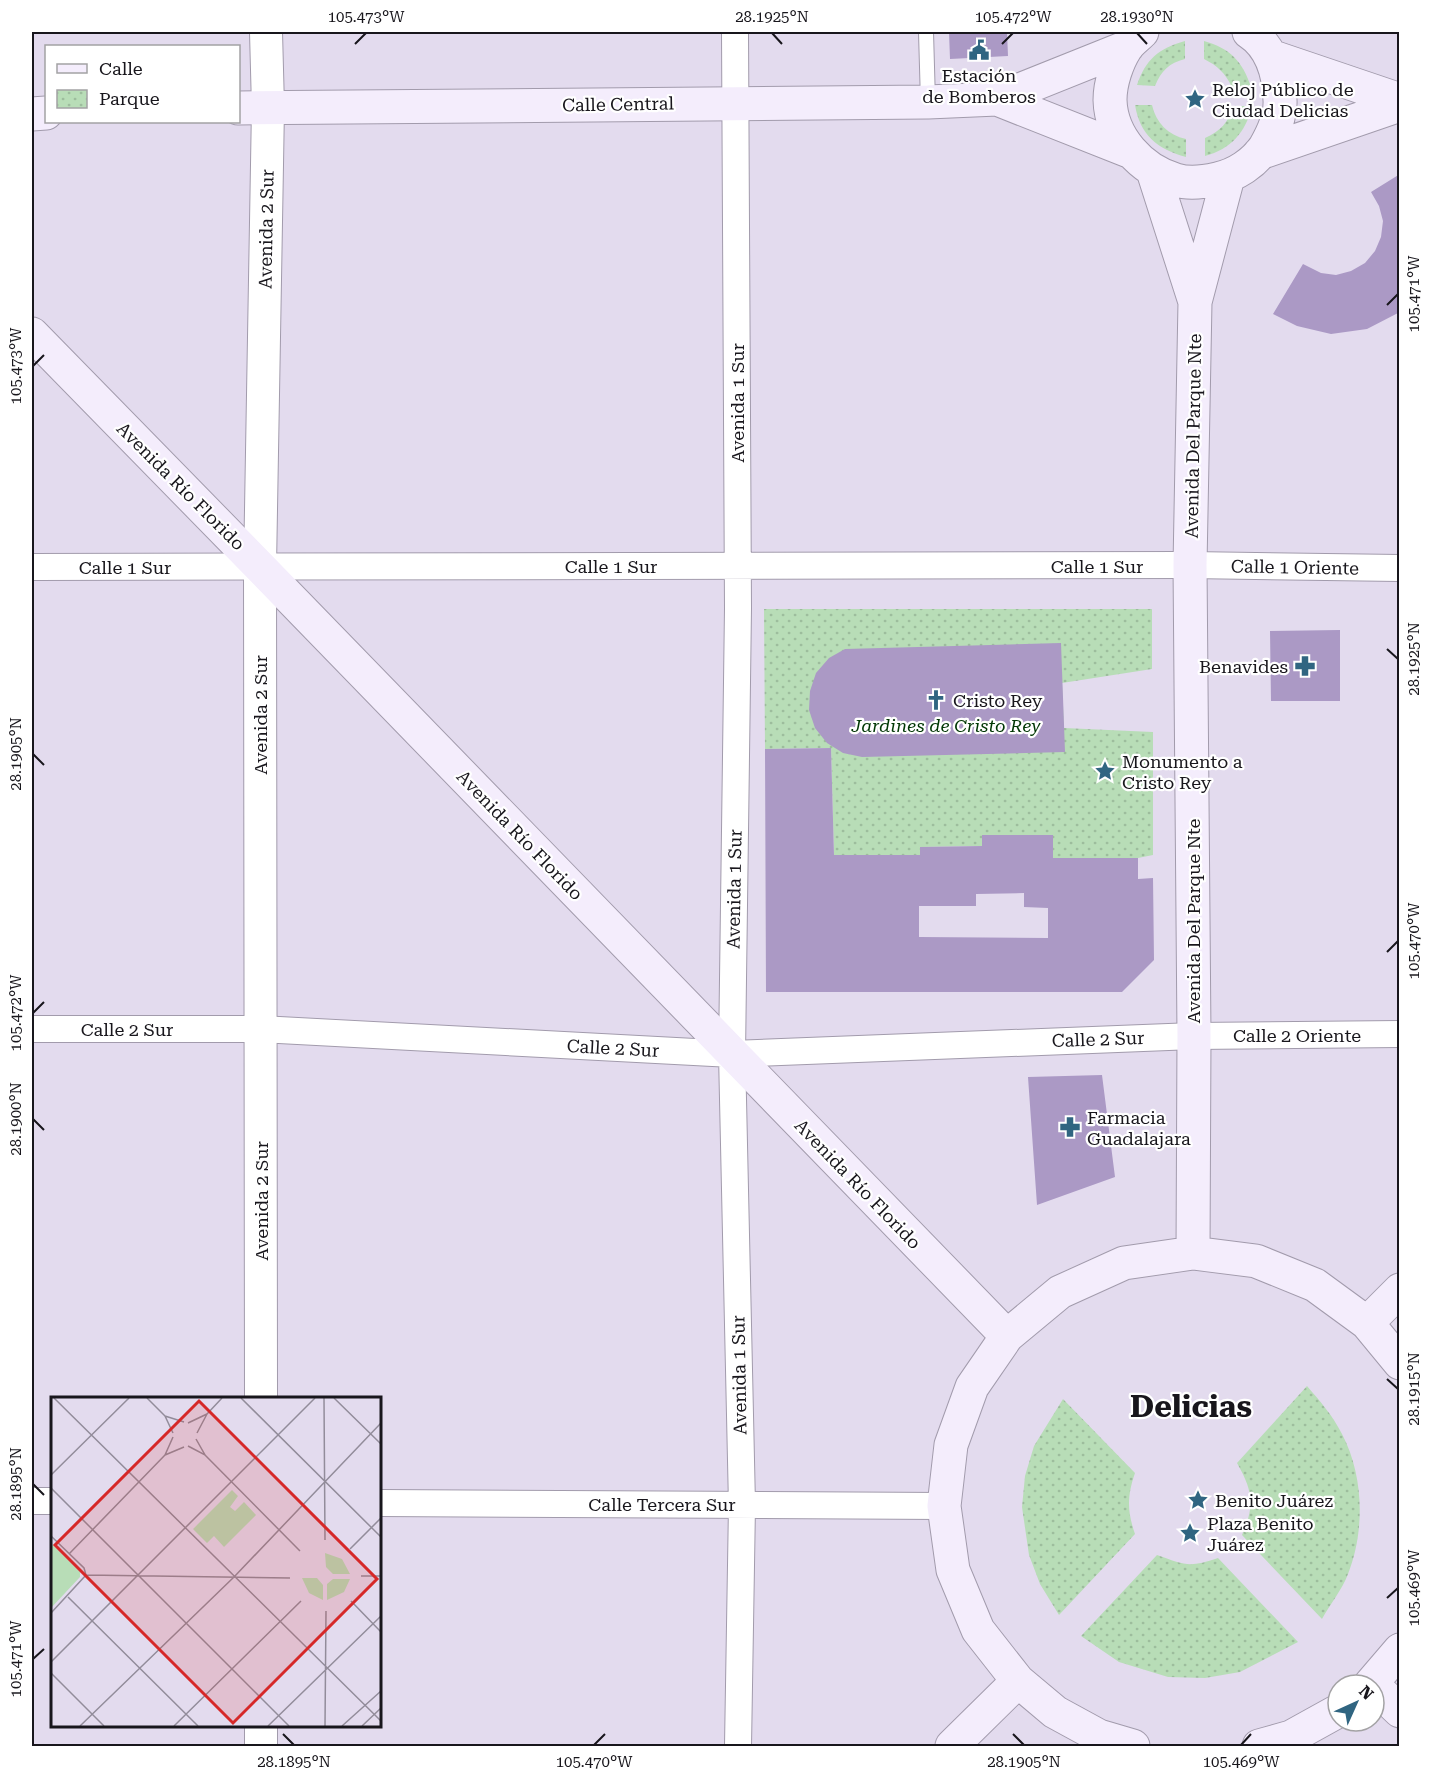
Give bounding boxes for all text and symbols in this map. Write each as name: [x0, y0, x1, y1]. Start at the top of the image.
text: 105.473°W: [328, 8, 405, 26]
text: 28.1925°N: [735, 8, 809, 26]
text: 105.472°W: [975, 8, 1052, 26]
text: 28.1930°N: [1100, 8, 1174, 26]
public building icon: Estación de Bomberos: [967, 38, 991, 62]
legend: [45, 45, 240, 123]
text: Calle: [99, 58, 143, 79]
place label: Estación de Bomberos: [922, 65, 1036, 107]
place label: Reloj Público de Ciudad Delicias: [1212, 79, 1354, 121]
place icon: Reloj Público de Ciudad Delicias: [1183, 87, 1207, 111]
text: Parque: [99, 88, 160, 109]
street label: Calle Central: [562, 93, 675, 115]
street label: Avenida 2 Sur: [254, 169, 278, 289]
text: 105.471°W: [1405, 255, 1423, 332]
text: 105.473°W: [7, 327, 25, 404]
street label: Avenida Del Parque Nte: [1181, 333, 1205, 539]
street label: Avenida 1 Sur: [727, 343, 748, 463]
street label: Avenida Río Florido: [113, 418, 249, 554]
street label: Calle 1 Oriente: [1231, 555, 1359, 579]
street label: Calle 1 Sur: [565, 556, 657, 577]
street label: Calle 1 Sur: [1051, 556, 1143, 577]
street label: Calle 1 Sur: [79, 557, 171, 578]
text: 28.1925°N: [1405, 622, 1423, 696]
pharmacy icon: Benavides: [1293, 654, 1317, 678]
street label: Avenida 2 Sur: [250, 655, 271, 775]
place label: Benavides: [1199, 656, 1288, 677]
church icon: Cristo Rey: [924, 688, 948, 712]
place label: Cristo Rey: [953, 690, 1043, 711]
park label: Jardines de Cristo Rey: [850, 715, 1041, 736]
text: 28.1905°N: [7, 717, 25, 791]
place label: Monumento a Cristo Rey: [1122, 751, 1243, 793]
place icon: Monumento a Cristo Rey: [1093, 759, 1117, 783]
street label: Avenida Río Florido: [453, 766, 587, 904]
street label: Avenida Del Parque Nte: [1183, 818, 1204, 1024]
street label: Avenida 1 Sur: [722, 829, 746, 949]
text: 105.470°W: [1405, 902, 1423, 979]
text: 105.472°W: [7, 974, 25, 1051]
street label: Calle 2 Sur: [81, 1019, 173, 1040]
street label: Calle 2 Oriente: [1233, 1025, 1361, 1046]
street label: Calle 2 Sur: [1051, 1027, 1145, 1051]
street label: Calle 2 Sur: [566, 1035, 660, 1061]
text: 28.1900°N: [7, 1082, 25, 1156]
place label: Farmacia Guadalajara: [1087, 1107, 1191, 1149]
street label: Avenida Río Florido: [791, 1115, 925, 1253]
pharmacy icon: Farmacia Guadalajara: [1058, 1115, 1082, 1139]
street label: Avenida 2 Sur: [251, 1141, 272, 1261]
street label: Avenida 1 Sur: [727, 1315, 751, 1435]
text: 28.1915°N: [1405, 1352, 1423, 1426]
district label: Delicias: [1130, 1389, 1252, 1424]
inset map: [51, 1397, 381, 1727]
text: 28.1895°N: [7, 1447, 25, 1521]
place icon: Benito Juárez: [1186, 1488, 1210, 1512]
place label: Benito Juárez: [1215, 1490, 1333, 1511]
street label: Calle Tercera Sur: [588, 1494, 736, 1515]
place label: Plaza Benito Juárez: [1207, 1513, 1314, 1555]
place icon: Plaza Benito Juárez: [1178, 1521, 1202, 1545]
text: 105.469°W: [1405, 1549, 1423, 1626]
text: 105.471°W: [7, 1620, 25, 1697]
north arrow: [1326, 1673, 1386, 1733]
text: N: [1355, 1682, 1377, 1704]
text: 28.1895°N: [257, 1753, 331, 1771]
text: 105.470°W: [556, 1753, 633, 1771]
text: 28.1905°N: [987, 1753, 1061, 1771]
text: 105.469°W: [1203, 1753, 1280, 1771]

